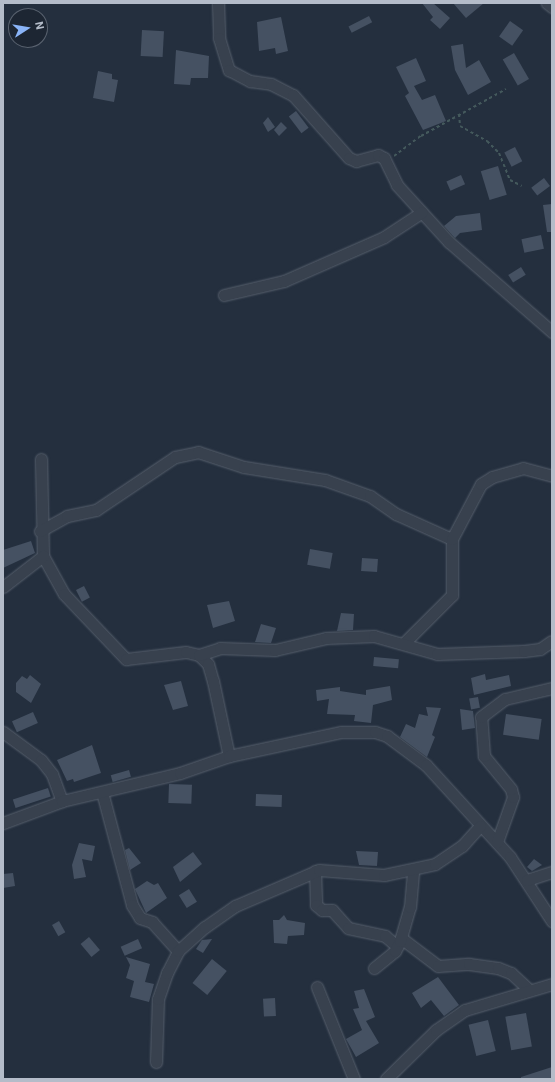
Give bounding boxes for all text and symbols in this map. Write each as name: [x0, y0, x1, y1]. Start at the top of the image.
north arrow: [8, 8, 48, 48]
text: N: [32, 20, 46, 31]

